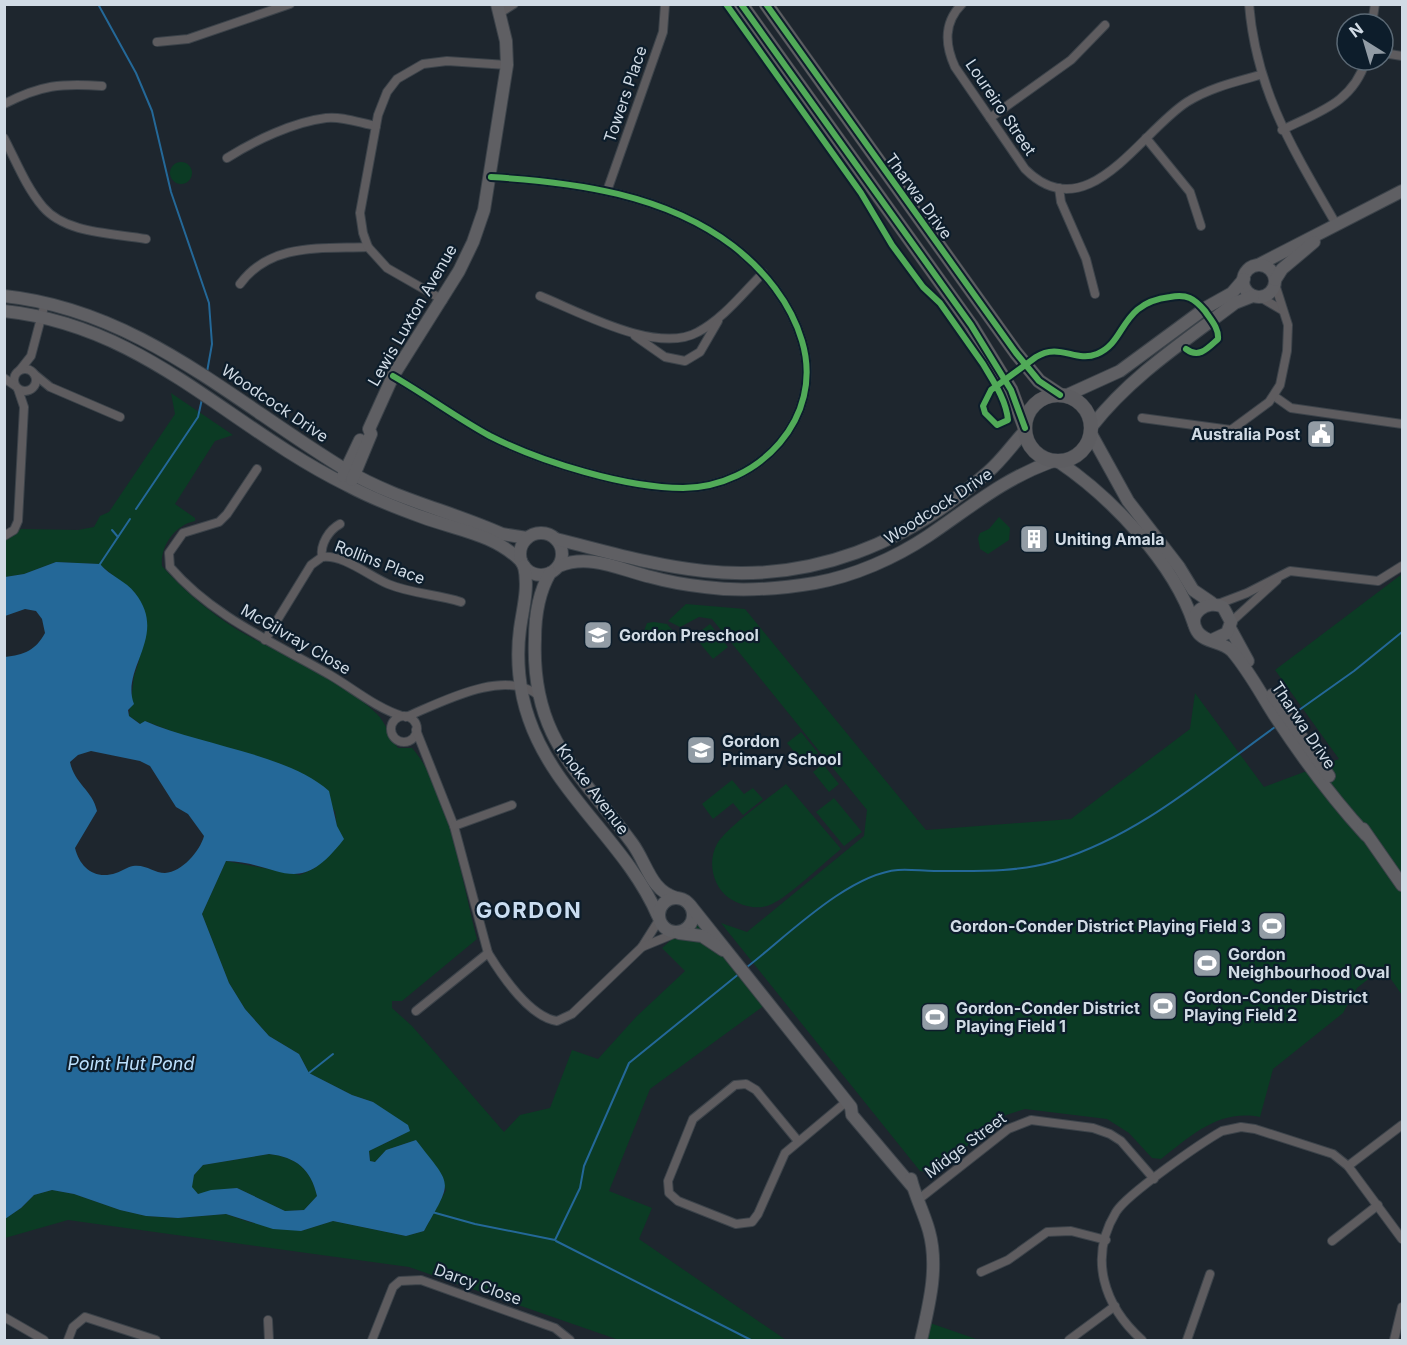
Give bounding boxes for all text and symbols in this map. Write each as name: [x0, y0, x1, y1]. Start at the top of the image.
north arrow: [1335, 12, 1395, 72]
text: N: [1345, 18, 1367, 42]
street label: Towers Place: [599, 43, 651, 145]
street label: Loureiro Street: [961, 55, 1041, 159]
street label: Tharwa Drive: [881, 149, 957, 243]
street label: Lewis Luxton Avenue: [363, 241, 461, 389]
street label: Woodcock Drive: [218, 360, 332, 446]
public building icon: Australia Post: [1305, 418, 1337, 450]
place label: Australia Post: [1191, 424, 1300, 444]
street label: Woodcock Drive: [880, 464, 996, 548]
building icon: Uniting Amala: [1018, 523, 1050, 555]
place label: Uniting Amala: [1055, 529, 1165, 549]
street label: Rollins Place: [332, 536, 428, 588]
street label: McGilvray Close: [238, 599, 354, 679]
school or university icon: Gordon Preschool: [582, 619, 614, 651]
place label: Gordon Preschool: [619, 625, 759, 645]
street label: Tharwa Drive: [1267, 677, 1341, 773]
place label: Gordon Primary School: [722, 731, 841, 769]
school or university icon: Gordon Primary School: [685, 734, 717, 766]
street label: Knoke Avenue: [552, 740, 634, 838]
district label: GORDON: [476, 897, 582, 923]
sports icon: Gordon-Conder District Playing Field 3: [1256, 910, 1288, 942]
place label: Gordon-Conder District Playing Field 3: [950, 916, 1251, 936]
place label: Gordon Neighbourhood Oval: [1228, 944, 1390, 982]
sports icon: Gordon Neighbourhood Oval: [1191, 947, 1223, 979]
place label: Gordon-Conder District Playing Field 2: [1184, 987, 1368, 1025]
sports icon: Gordon-Conder District Playing Field 2: [1147, 990, 1179, 1022]
place label: Gordon-Conder District Playing Field 1: [956, 998, 1140, 1036]
sports icon: Gordon-Conder District Playing Field 1: [919, 1001, 951, 1033]
water label: Point Hut Pond: [67, 1053, 195, 1074]
street label: Midge Street: [920, 1108, 1010, 1182]
street label: Darcy Close: [432, 1259, 524, 1309]

